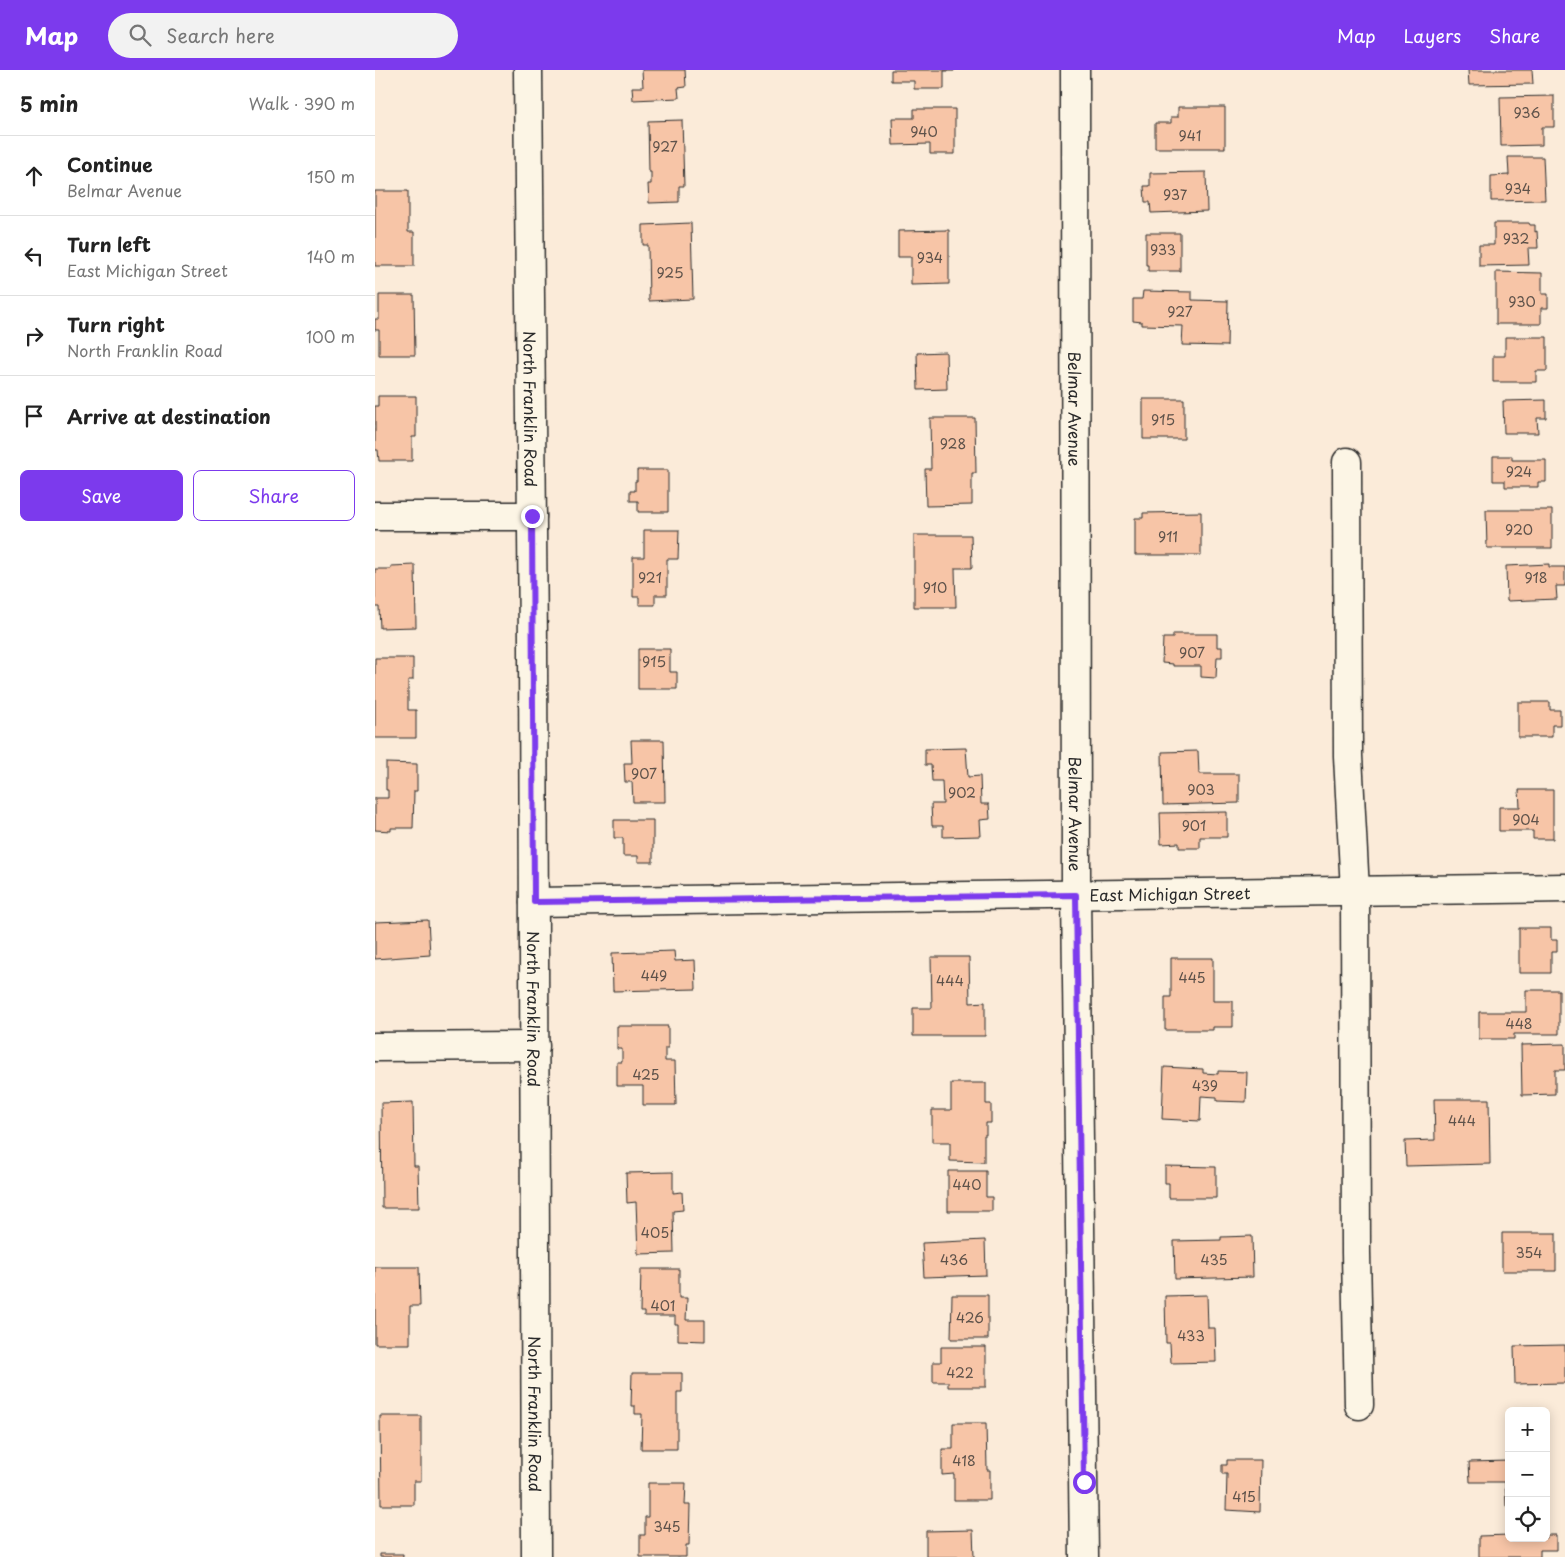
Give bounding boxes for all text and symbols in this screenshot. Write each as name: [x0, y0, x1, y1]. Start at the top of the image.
search box: [108, 13, 458, 58]
text: Map: [25, 17, 78, 53]
icon: search: [126, 21, 154, 49]
text: Search here: [166, 21, 275, 49]
text: Map: [1337, 22, 1376, 49]
text: Layers: [1404, 22, 1461, 49]
text: Share: [1489, 22, 1540, 49]
text: 5 min: [20, 87, 78, 119]
text: Walk · 390 m: [249, 91, 355, 115]
house number: 936: [1514, 102, 1541, 123]
house number: 940: [910, 121, 938, 142]
house number: 941: [1179, 125, 1201, 146]
house number: 927: [652, 136, 678, 157]
text: Continue: [67, 150, 153, 178]
icon: ahead: [20, 162, 48, 190]
text: 150 m: [307, 164, 355, 188]
text: Belmar Avenue: [67, 178, 182, 202]
house number: 934: [1505, 178, 1531, 199]
house number: 937: [1163, 184, 1188, 205]
house number: 932: [1503, 228, 1529, 249]
text: Turn left: [67, 230, 151, 258]
house number: 933: [1150, 239, 1176, 260]
icon: left: [20, 242, 48, 270]
text: 140 m: [307, 244, 355, 268]
house number: 934: [917, 247, 943, 268]
text: East Michigan Street: [67, 258, 228, 282]
house number: 925: [657, 262, 683, 283]
house number: 930: [1508, 291, 1536, 312]
house number: 927: [1167, 301, 1193, 322]
text: Turn right: [67, 310, 165, 338]
icon: right: [20, 322, 48, 350]
text: 100 m: [306, 324, 355, 348]
street label: North Franklin Road: [518, 331, 544, 487]
text: North Franklin Road: [67, 338, 223, 362]
street label: Belmar Avenue: [1063, 351, 1087, 467]
icon: arrive: [20, 402, 48, 430]
text: Arrive at destination: [67, 402, 271, 430]
house number: 915: [1151, 409, 1175, 430]
house number: 928: [940, 433, 966, 454]
house number: 924: [1506, 461, 1532, 482]
button: Save: [20, 470, 183, 521]
button: Share: [193, 470, 355, 521]
route end: [521, 505, 544, 528]
house number: 920: [1505, 519, 1533, 540]
house number: 911: [1158, 526, 1178, 547]
house number: 921: [638, 567, 662, 588]
house number: 918: [1524, 567, 1548, 588]
house number: 910: [923, 577, 947, 598]
house number: 907: [1179, 642, 1205, 663]
house number: 915: [642, 651, 666, 672]
street label: Belmar Avenue: [1064, 756, 1088, 872]
house number: 907: [631, 763, 657, 784]
house number: 903: [1187, 779, 1215, 800]
house number: 902: [948, 782, 976, 803]
house number: 904: [1512, 809, 1540, 830]
house number: 901: [1182, 815, 1206, 836]
street label: East Michigan Street: [1089, 880, 1251, 906]
street label: North Franklin Road: [522, 931, 546, 1087]
house number: 449: [641, 965, 667, 986]
house number: 445: [1178, 967, 1206, 988]
house number: 444: [936, 970, 964, 991]
house number: 448: [1505, 1013, 1533, 1034]
house number: 425: [632, 1064, 660, 1085]
house number: 439: [1192, 1075, 1218, 1096]
house number: 444: [1448, 1110, 1476, 1131]
house number: 440: [953, 1174, 981, 1195]
house number: 405: [641, 1222, 669, 1243]
house number: 354: [1515, 1242, 1543, 1263]
house number: 436: [940, 1249, 968, 1270]
house number: 435: [1201, 1249, 1227, 1270]
house number: 401: [651, 1295, 675, 1316]
house number: 426: [956, 1307, 984, 1328]
house number: 433: [1177, 1325, 1205, 1346]
street label: North Franklin Road: [523, 1336, 548, 1492]
house number: 422: [946, 1362, 974, 1383]
map controls: [1505, 1407, 1550, 1542]
button: +: [1505, 1407, 1550, 1452]
house number: 418: [952, 1450, 976, 1471]
button: −: [1505, 1452, 1550, 1497]
route start: [1073, 1471, 1096, 1494]
house number: 415: [1232, 1486, 1256, 1507]
button: locate: [1505, 1497, 1550, 1542]
house number: 345: [653, 1516, 681, 1537]

